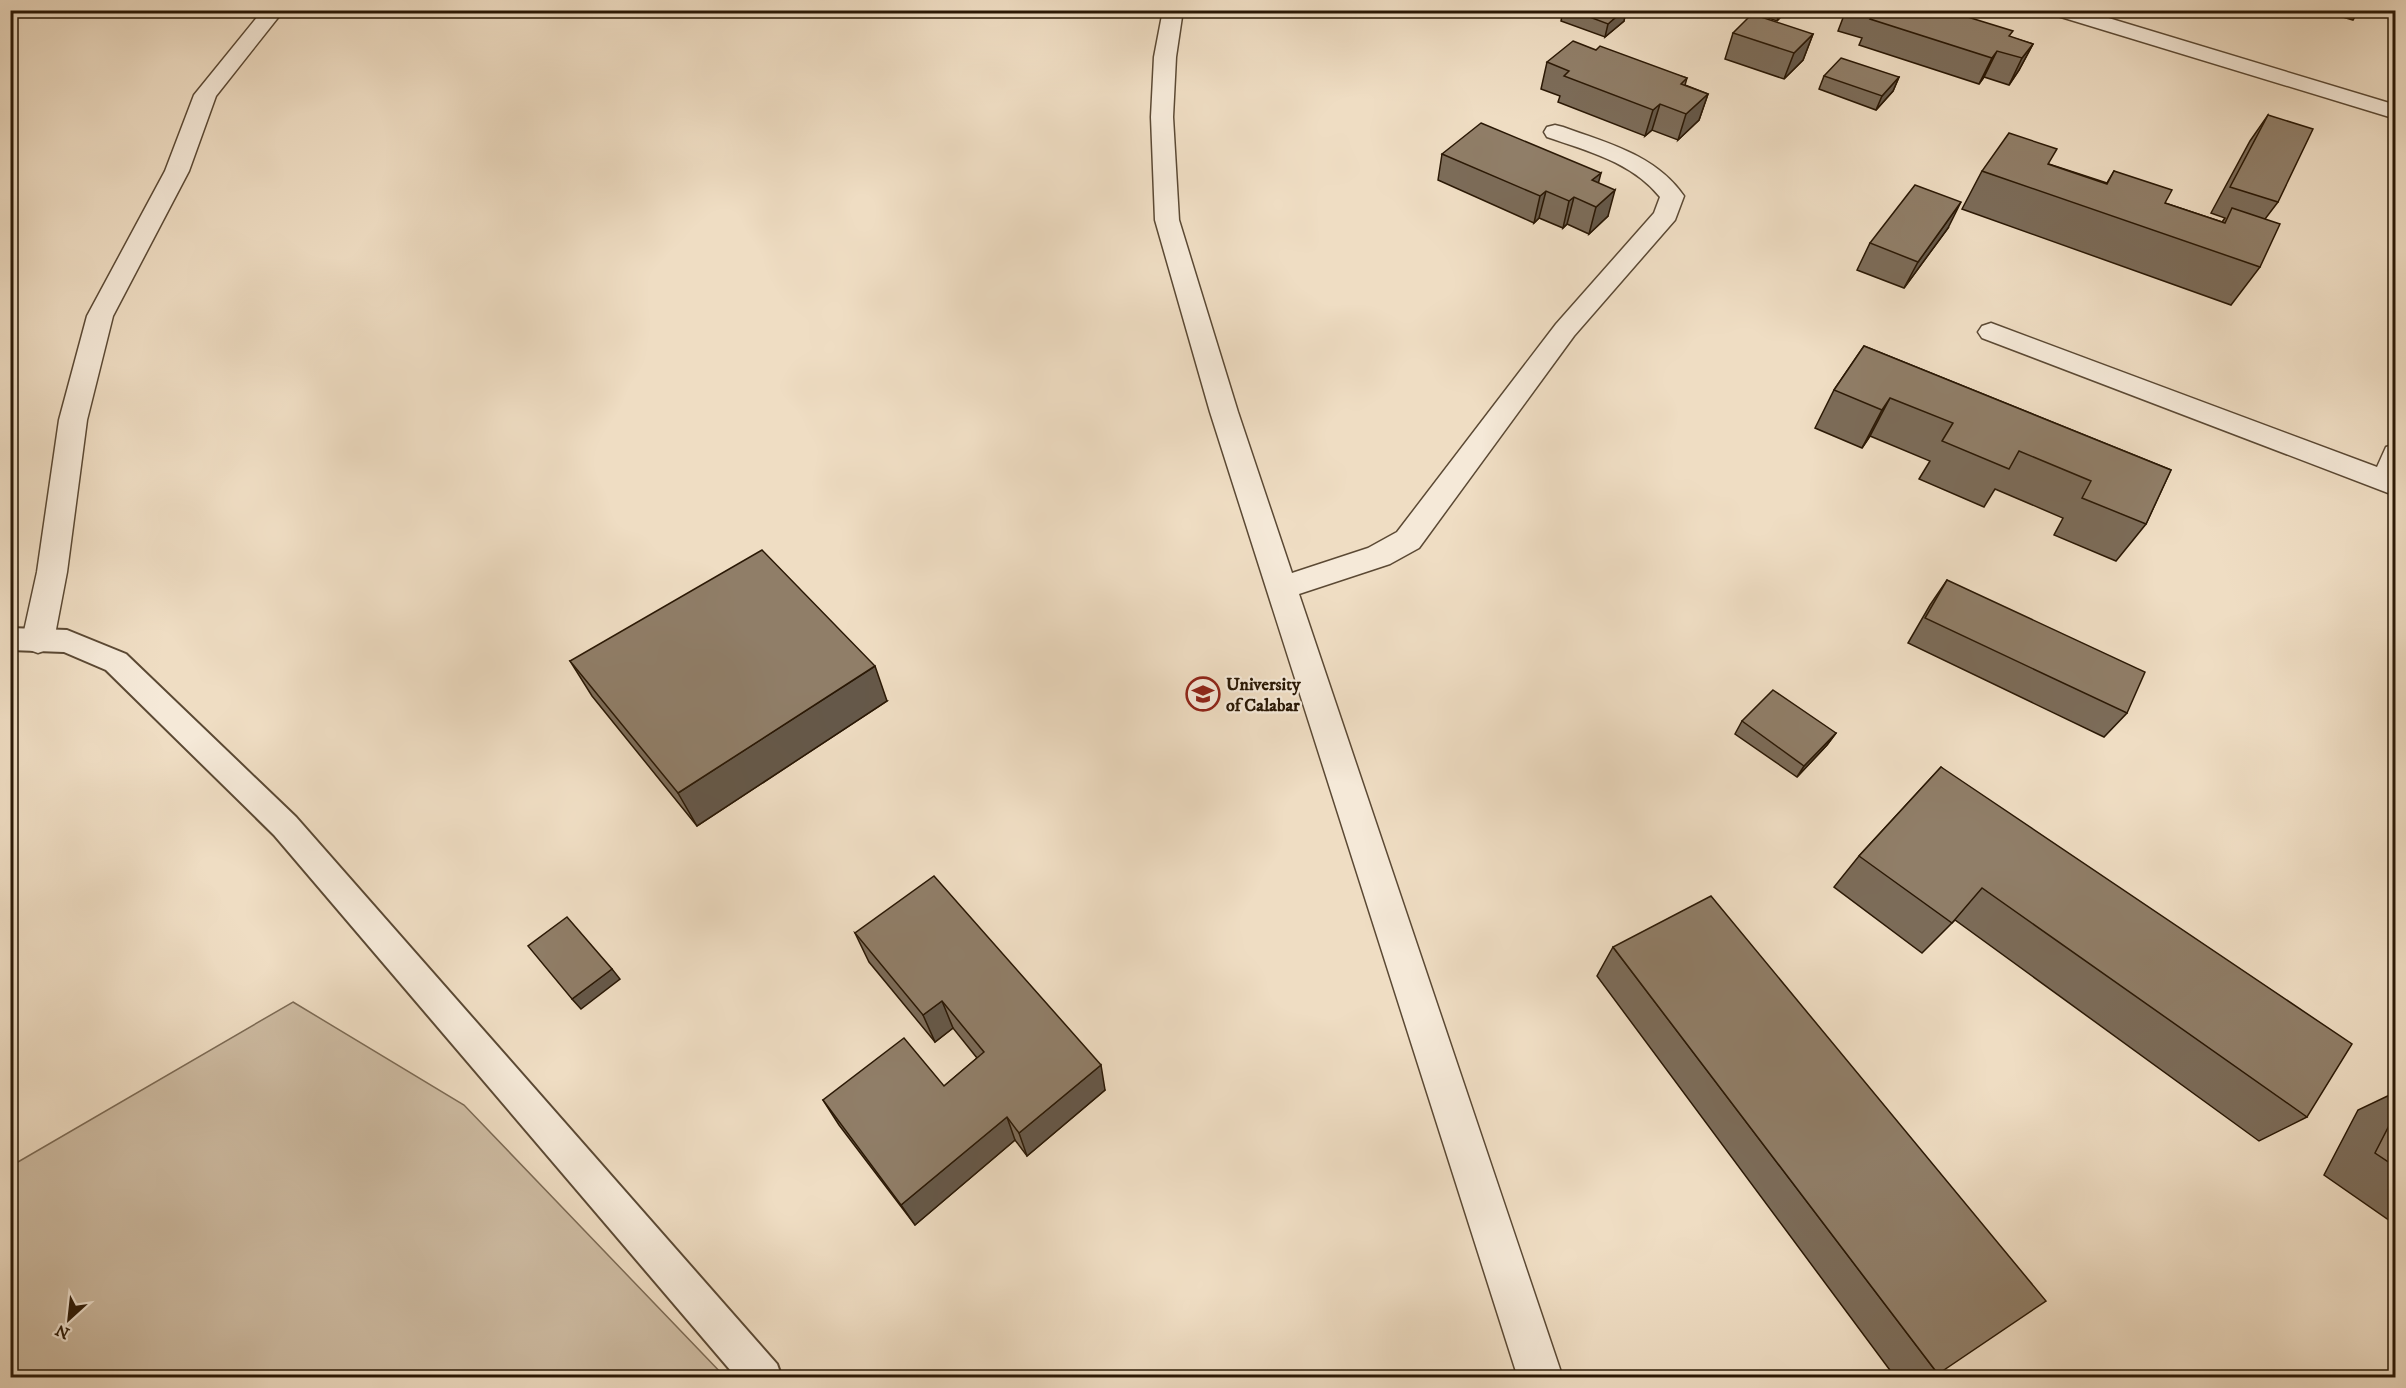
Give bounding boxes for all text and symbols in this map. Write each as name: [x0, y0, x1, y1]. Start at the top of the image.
place label: University of Calabar: [1226, 674, 1301, 717]
school or university icon: University of Calabar: [1185, 676, 1221, 712]
north arrow: [39, 1289, 99, 1349]
text: N: [52, 1320, 73, 1343]

